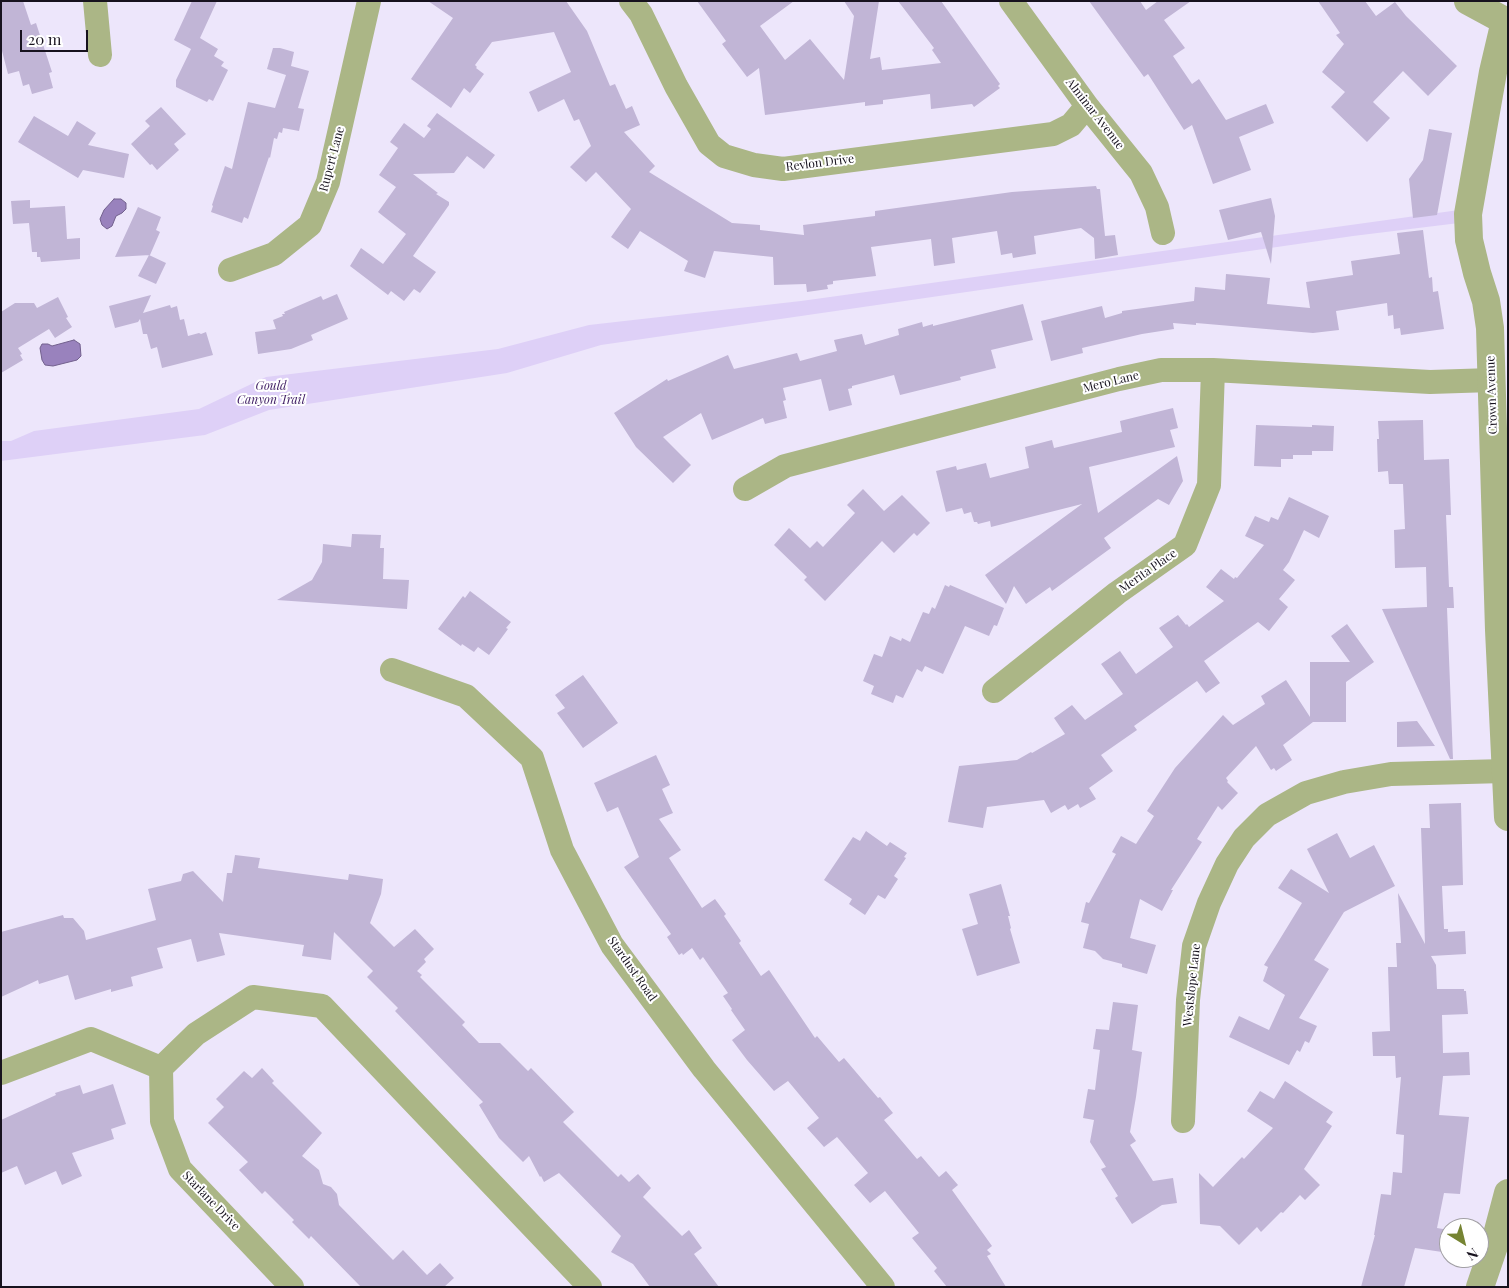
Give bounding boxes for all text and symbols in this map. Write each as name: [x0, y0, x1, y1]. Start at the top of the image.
scale bar: [22, 20, 90, 52]
text: 20 m: [28, 29, 61, 49]
street label: Alminar Avenue: [1063, 76, 1127, 152]
street label: Rupert Lane: [316, 125, 348, 193]
street label: Revlon Drive: [785, 152, 855, 174]
street label: Crown Avenue: [1483, 355, 1501, 435]
street label: Mero Lane: [1081, 368, 1141, 396]
park label: Gould Canyon Trail: [237, 379, 305, 407]
street label: Merita Place: [1117, 546, 1179, 596]
street label: Stardust Road: [604, 934, 660, 1004]
street label: Westslope Lane: [1180, 943, 1204, 1027]
street label: Starlane Drive: [179, 1168, 243, 1234]
north arrow: [1439, 1218, 1489, 1268]
text: N: [1463, 1244, 1482, 1265]

